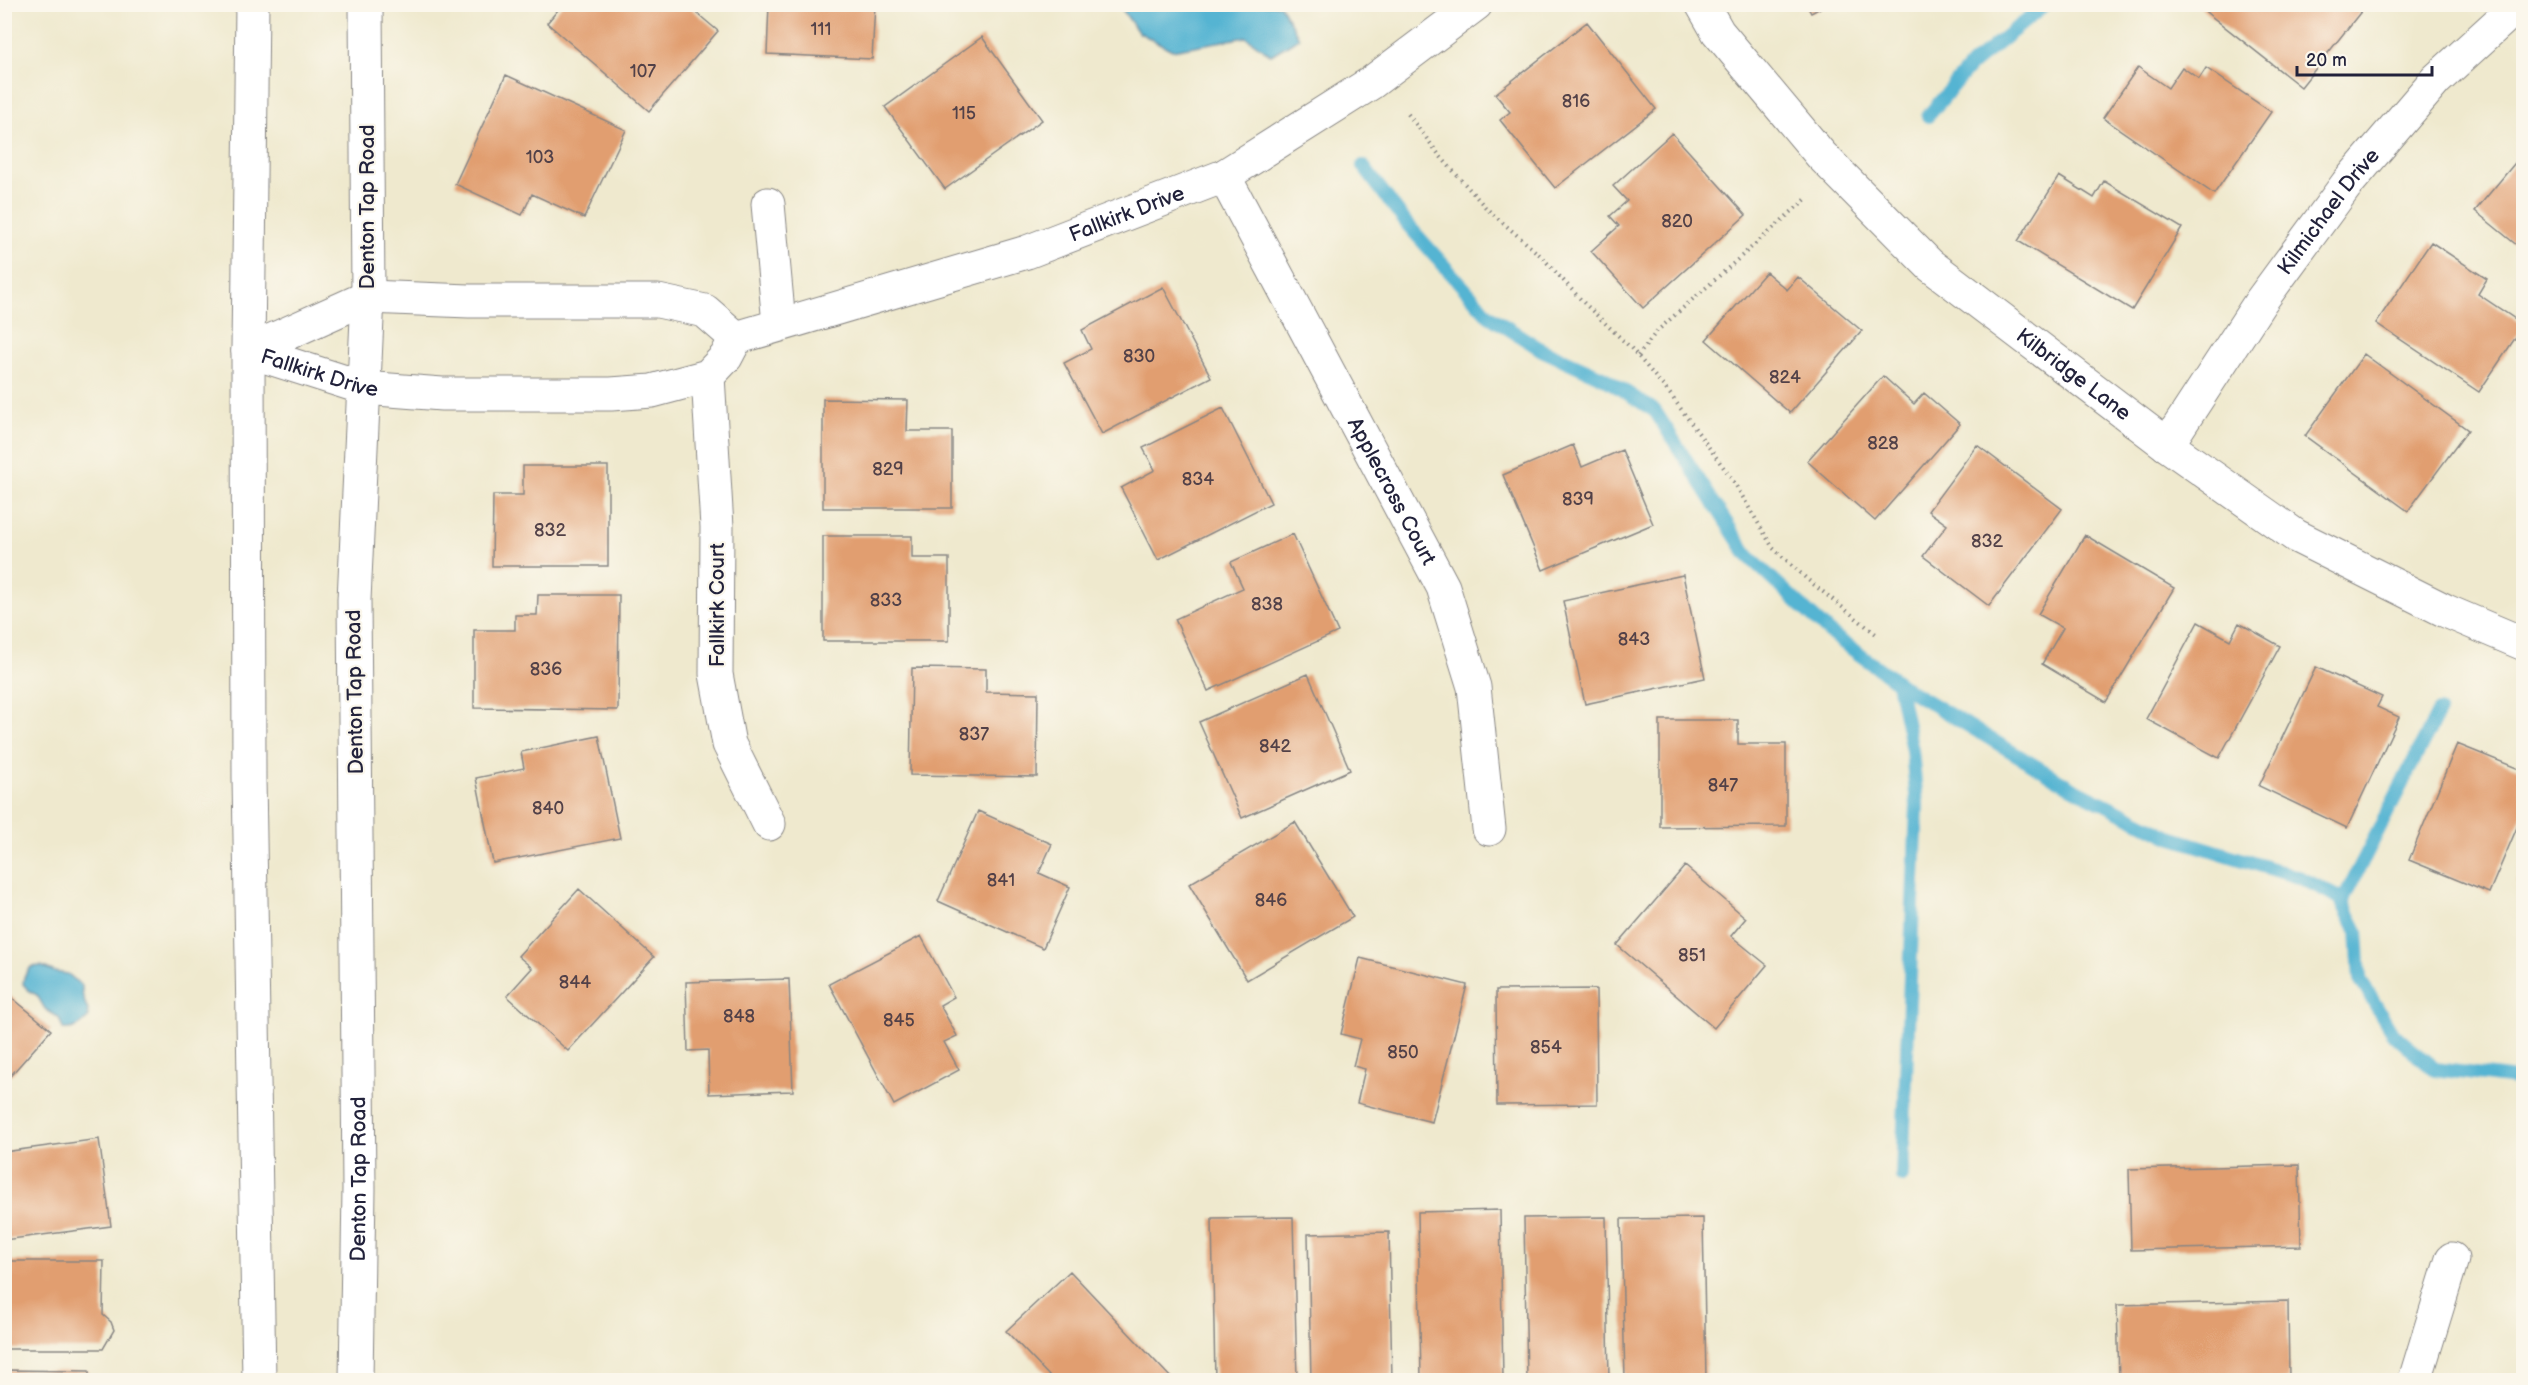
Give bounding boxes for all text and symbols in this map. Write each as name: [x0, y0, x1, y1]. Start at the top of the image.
house number: 111: [811, 19, 831, 40]
scale bar: [2297, 39, 2432, 77]
text: 20 m: [2306, 50, 2347, 71]
house number: 107: [630, 61, 656, 82]
house number: 816: [1562, 91, 1590, 112]
house number: 115: [952, 103, 976, 124]
street label: Denton Tap Road: [355, 125, 380, 289]
street label: Kilmichael Drive: [2272, 143, 2384, 280]
house number: 103: [526, 147, 554, 168]
street label: Fallkirk Drive: [1066, 180, 1188, 247]
house number: 820: [1661, 211, 1693, 232]
street label: Kilbridge Lane: [2011, 323, 2136, 426]
street label: Fallkirk Drive: [258, 343, 379, 402]
house number: 830: [1123, 346, 1155, 367]
house number: 824: [1769, 367, 1801, 388]
street label: Applecross Court: [1342, 413, 1442, 570]
house number: 828: [1867, 433, 1899, 454]
house number: 829: [872, 459, 904, 480]
house number: 834: [1182, 469, 1214, 490]
house number: 839: [1562, 489, 1594, 510]
house number: 832: [534, 520, 566, 541]
house number: 832: [1971, 531, 2003, 552]
street label: Fallkirk Court: [705, 542, 730, 667]
house number: 833: [870, 590, 902, 611]
house number: 838: [1251, 594, 1283, 615]
street label: Denton Tap Road: [341, 609, 369, 775]
house number: 843: [1618, 629, 1650, 650]
house number: 836: [530, 659, 562, 680]
house number: 837: [959, 724, 989, 745]
house number: 842: [1259, 736, 1291, 757]
house number: 847: [1708, 775, 1738, 796]
house number: 840: [532, 798, 564, 819]
house number: 841: [987, 870, 1015, 891]
house number: 846: [1255, 890, 1287, 911]
house number: 851: [1678, 945, 1706, 966]
house number: 844: [559, 972, 591, 993]
house number: 848: [723, 1006, 755, 1027]
house number: 845: [883, 1010, 915, 1031]
house number: 854: [1530, 1037, 1562, 1058]
house number: 850: [1387, 1042, 1419, 1063]
street label: Denton Tap Road: [345, 1096, 372, 1262]

